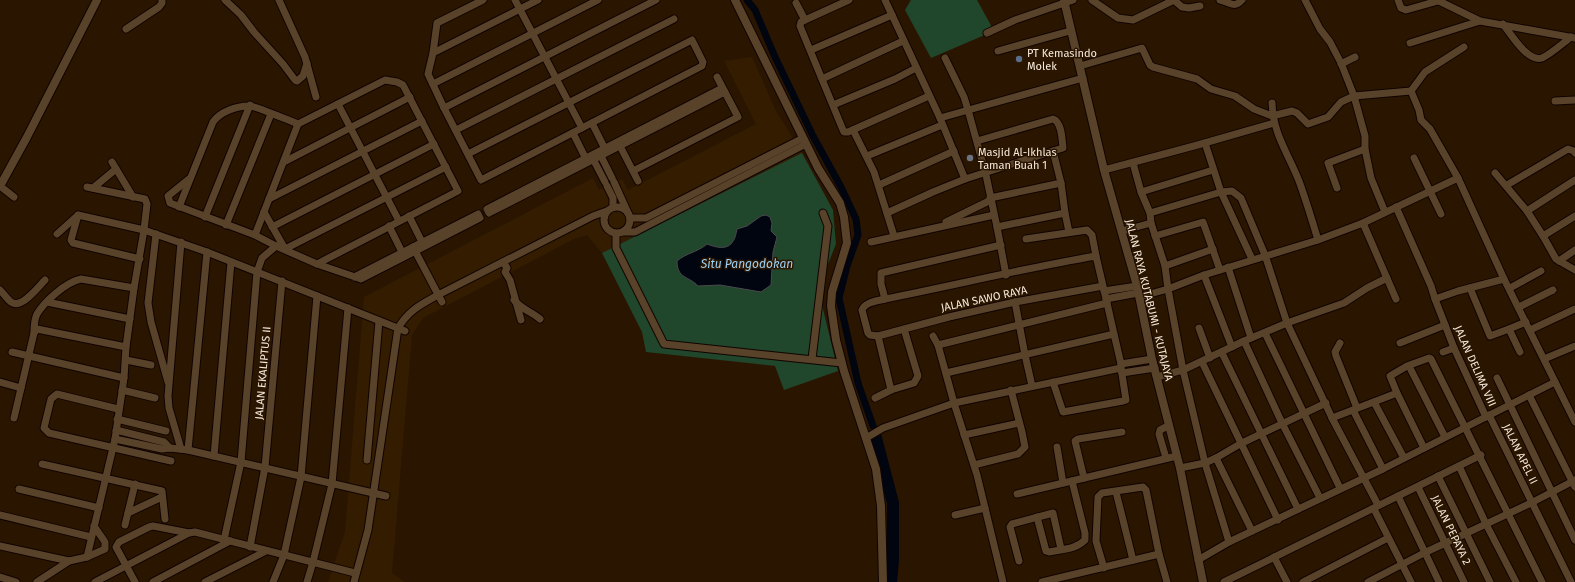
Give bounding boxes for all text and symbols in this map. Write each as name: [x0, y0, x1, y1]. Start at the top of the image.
place label: PT Kemasindo Molek: [1027, 47, 1097, 73]
marker: PT Kemasindo Molek: [1014, 54, 1024, 64]
place label: Masjid Al-Ikhlas Taman Buah 1: [978, 146, 1057, 172]
marker: Masjid Al-Ikhlas Taman Buah 1: [965, 153, 975, 163]
street label: JALAN RAYA KUTABUMI - KUTAJAYA: [1123, 218, 1176, 383]
water label: Situ Pangodokan: [700, 257, 793, 271]
street label: JALAN SAWO RAYA: [940, 283, 1029, 315]
street label: JALAN DELIMA VIII: [1451, 324, 1499, 408]
street label: JALAN EKALIPTUS II: [252, 326, 274, 420]
street label: JALAN APEL II: [1500, 422, 1540, 486]
street label: JALAN PEPAYA 2: [1429, 493, 1473, 567]

